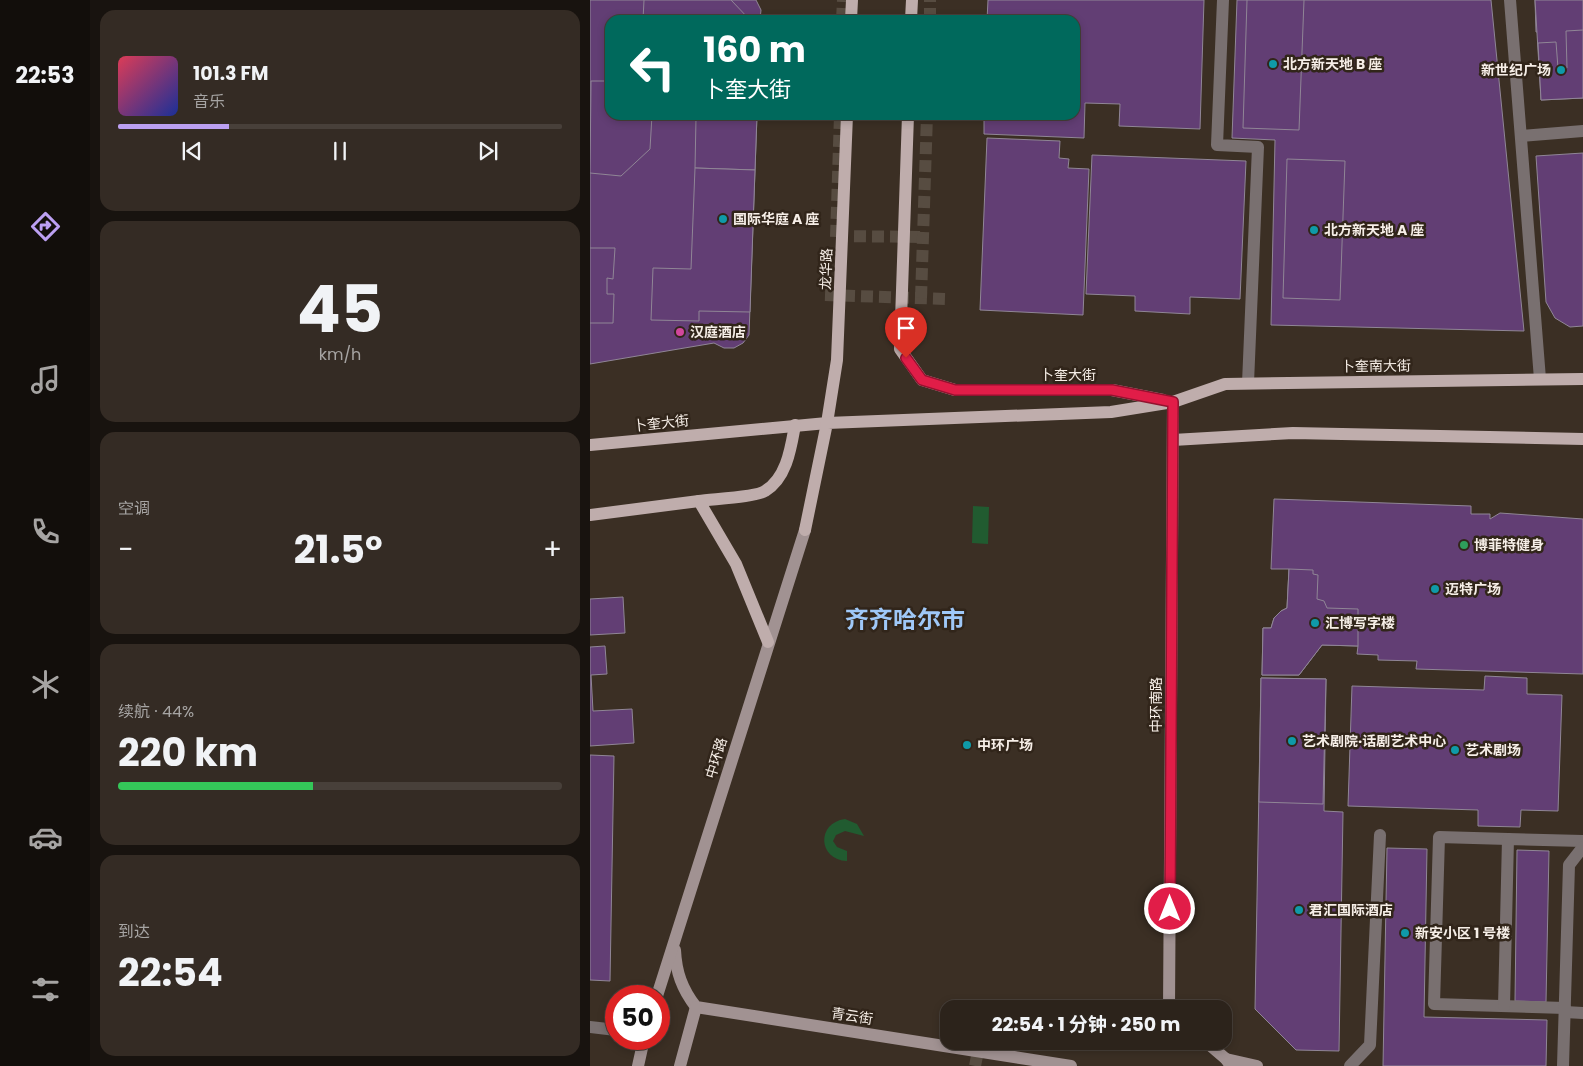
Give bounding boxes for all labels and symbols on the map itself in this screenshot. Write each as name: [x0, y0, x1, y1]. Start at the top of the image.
place label: 北方新天地 B 座: [1283, 54, 1382, 74]
marker: 北方新天地 B 座: [1267, 58, 1279, 70]
place label: 新世纪广场: [1481, 60, 1551, 80]
marker: 新世纪广场: [1555, 64, 1567, 76]
place label: 国际华庭 A 座: [733, 209, 819, 229]
marker: 国际华庭 A 座: [717, 213, 729, 225]
place label: 北方新天地 A 座: [1324, 220, 1424, 240]
marker: 北方新天地 A 座: [1308, 224, 1320, 236]
street label: 龙华路: [815, 248, 837, 290]
pin: [885, 307, 927, 358]
place label: 汉庭酒店: [690, 322, 746, 342]
marker: 汉庭酒店: [674, 326, 686, 338]
street label: 卜奎南大街: [1341, 355, 1411, 377]
street label: 卜奎大街: [1040, 365, 1096, 385]
street label: 卜奎大街: [632, 410, 690, 436]
place label: 博菲特健身: [1474, 535, 1544, 555]
marker: 博菲特健身: [1458, 539, 1470, 551]
place label: 迈特广场: [1445, 579, 1501, 599]
marker: 迈特广场: [1429, 583, 1441, 595]
district label: 齐齐哈尔市: [845, 603, 965, 636]
place label: 汇博写字楼: [1325, 613, 1395, 633]
marker: 汇博写字楼: [1309, 617, 1321, 629]
street label: 中环南路: [1146, 677, 1166, 733]
place label: 艺术剧院·话剧艺术中心: [1302, 731, 1446, 751]
street label: 中环路: [700, 735, 732, 781]
place label: 中环广场: [977, 735, 1033, 755]
marker: 艺术剧院·话剧艺术中心: [1286, 735, 1298, 747]
marker: 中环广场: [961, 739, 973, 751]
place label: 艺术剧场: [1465, 740, 1521, 760]
marker: 艺术剧场: [1449, 744, 1461, 756]
position arrow: [1143, 882, 1195, 934]
place label: 君汇国际酒店: [1309, 900, 1393, 920]
marker: 君汇国际酒店: [1293, 904, 1305, 916]
place label: 新安小区 1 号楼: [1415, 923, 1510, 943]
marker: 新安小区 1 号楼: [1399, 927, 1411, 939]
speed limit sign: 50: [605, 985, 670, 1050]
street label: 青云街: [830, 1003, 874, 1029]

